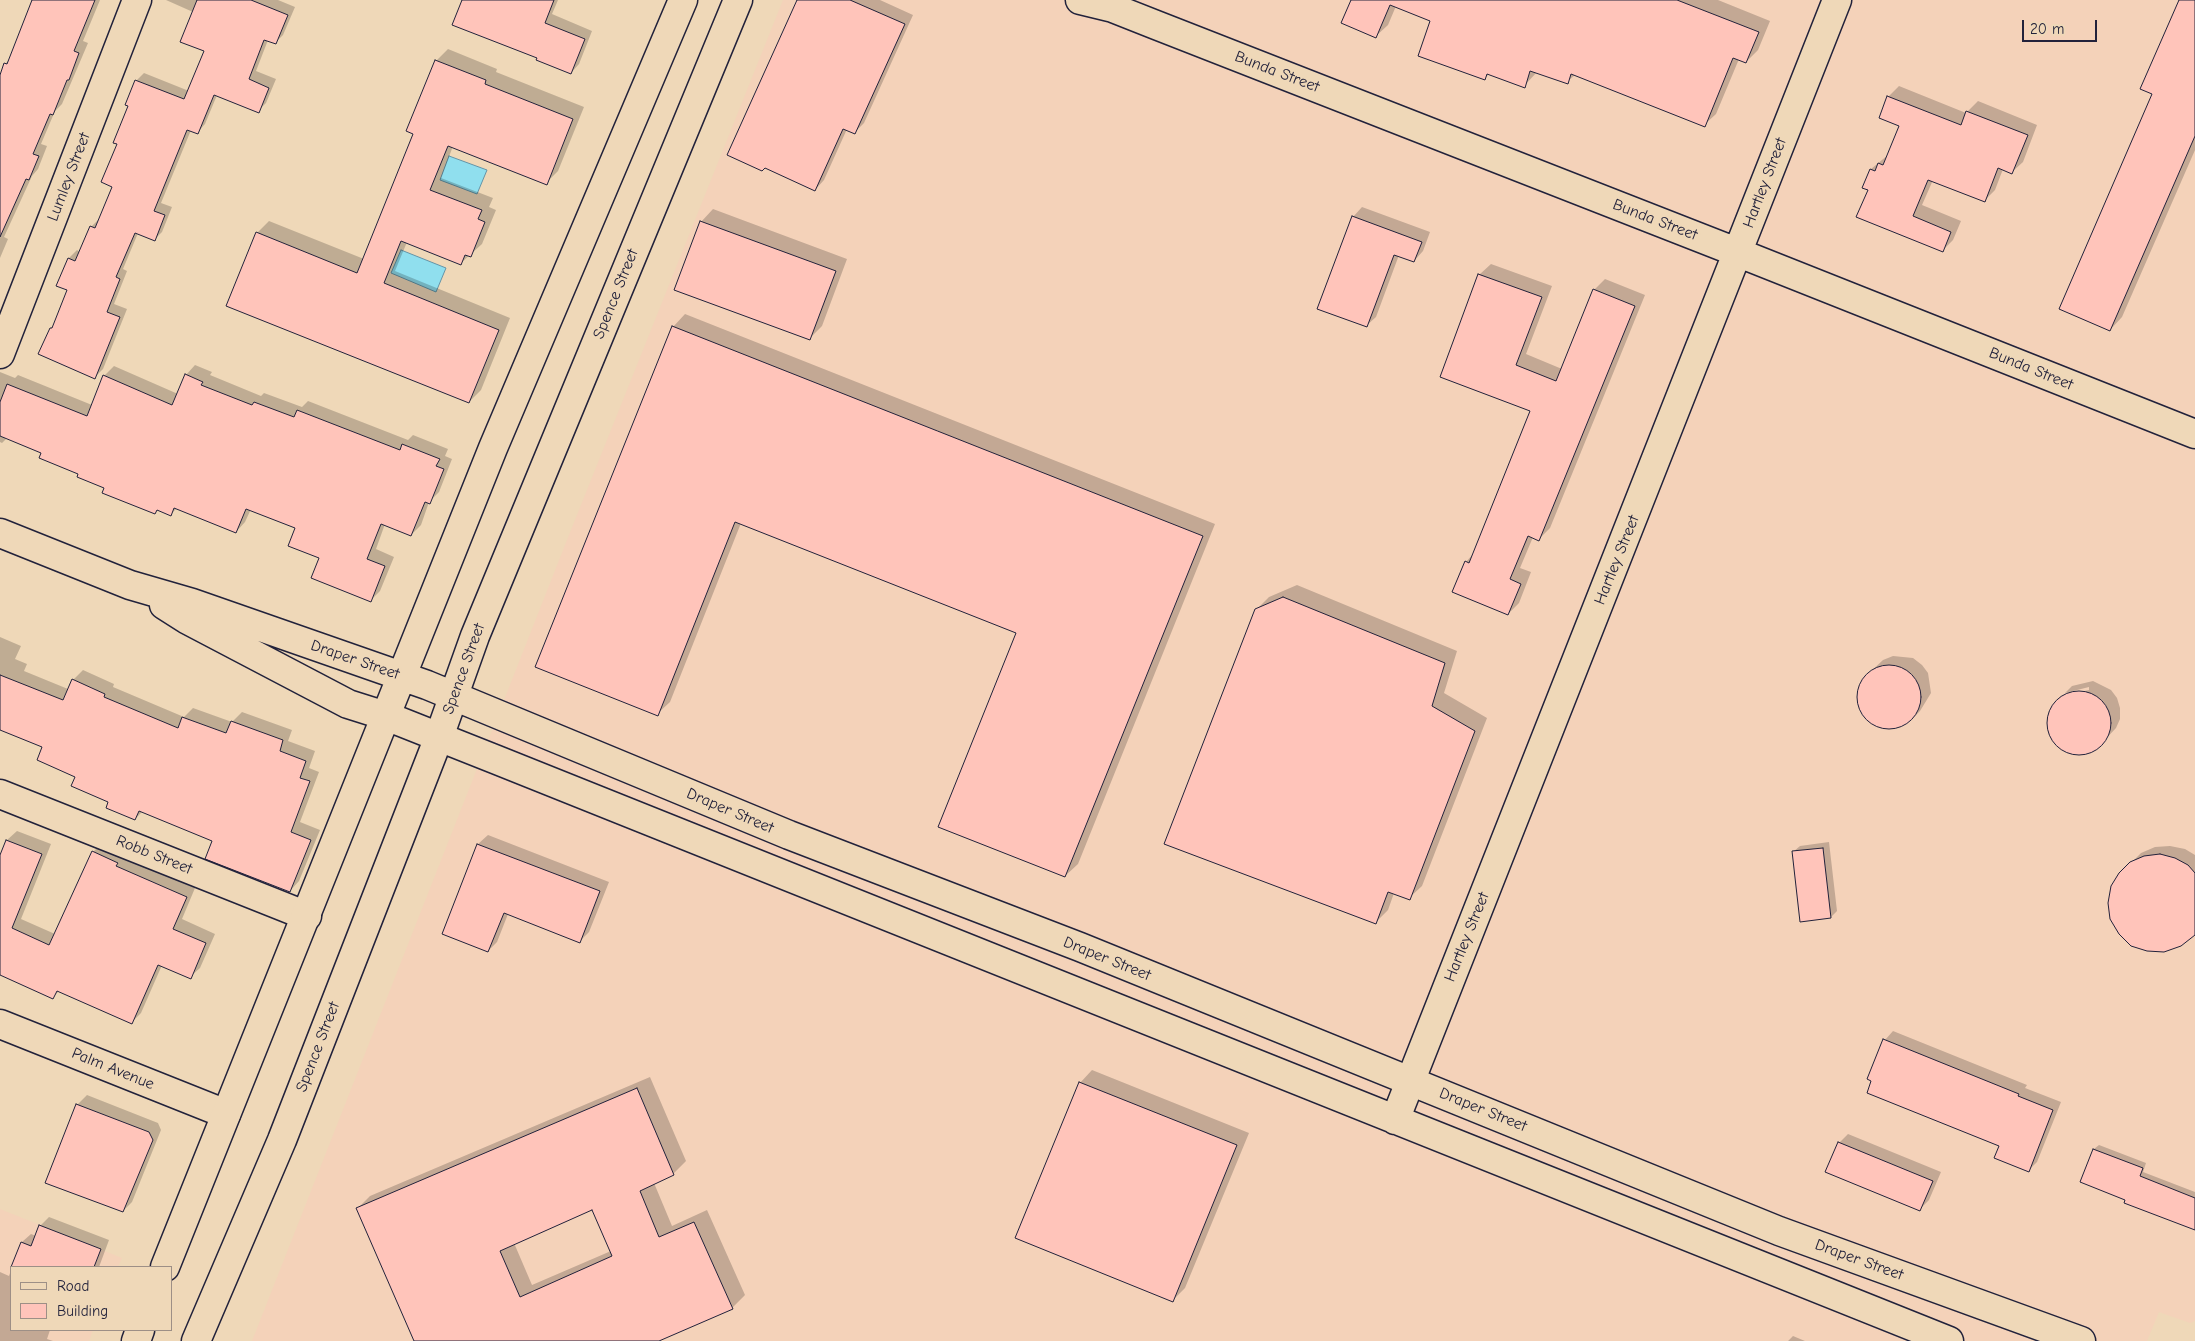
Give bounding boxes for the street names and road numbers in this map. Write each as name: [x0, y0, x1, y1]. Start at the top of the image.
street label: Bunda Street: [1232, 47, 1322, 97]
street label: Lumley Street: [43, 130, 95, 224]
street label: Hartley Street: [1739, 135, 1791, 231]
street label: Bunda Street: [1610, 195, 1700, 245]
street label: Spence Street: [589, 246, 643, 342]
street label: Bunda Street: [1986, 343, 2076, 395]
street label: Hartley Street: [1590, 512, 1644, 608]
street label: Spence Street: [439, 621, 489, 717]
street label: Draper Street: [308, 636, 402, 684]
street label: Draper Street: [684, 784, 776, 838]
street label: Robb Street: [113, 831, 195, 879]
street label: Hartley Street: [1440, 889, 1494, 985]
street label: Draper Street: [1060, 933, 1154, 985]
street label: Spence Street: [292, 999, 344, 1095]
street label: Palm Avenue: [69, 1044, 157, 1094]
street label: Draper Street: [1436, 1084, 1530, 1136]
street label: Draper Street: [1812, 1235, 1906, 1285]

